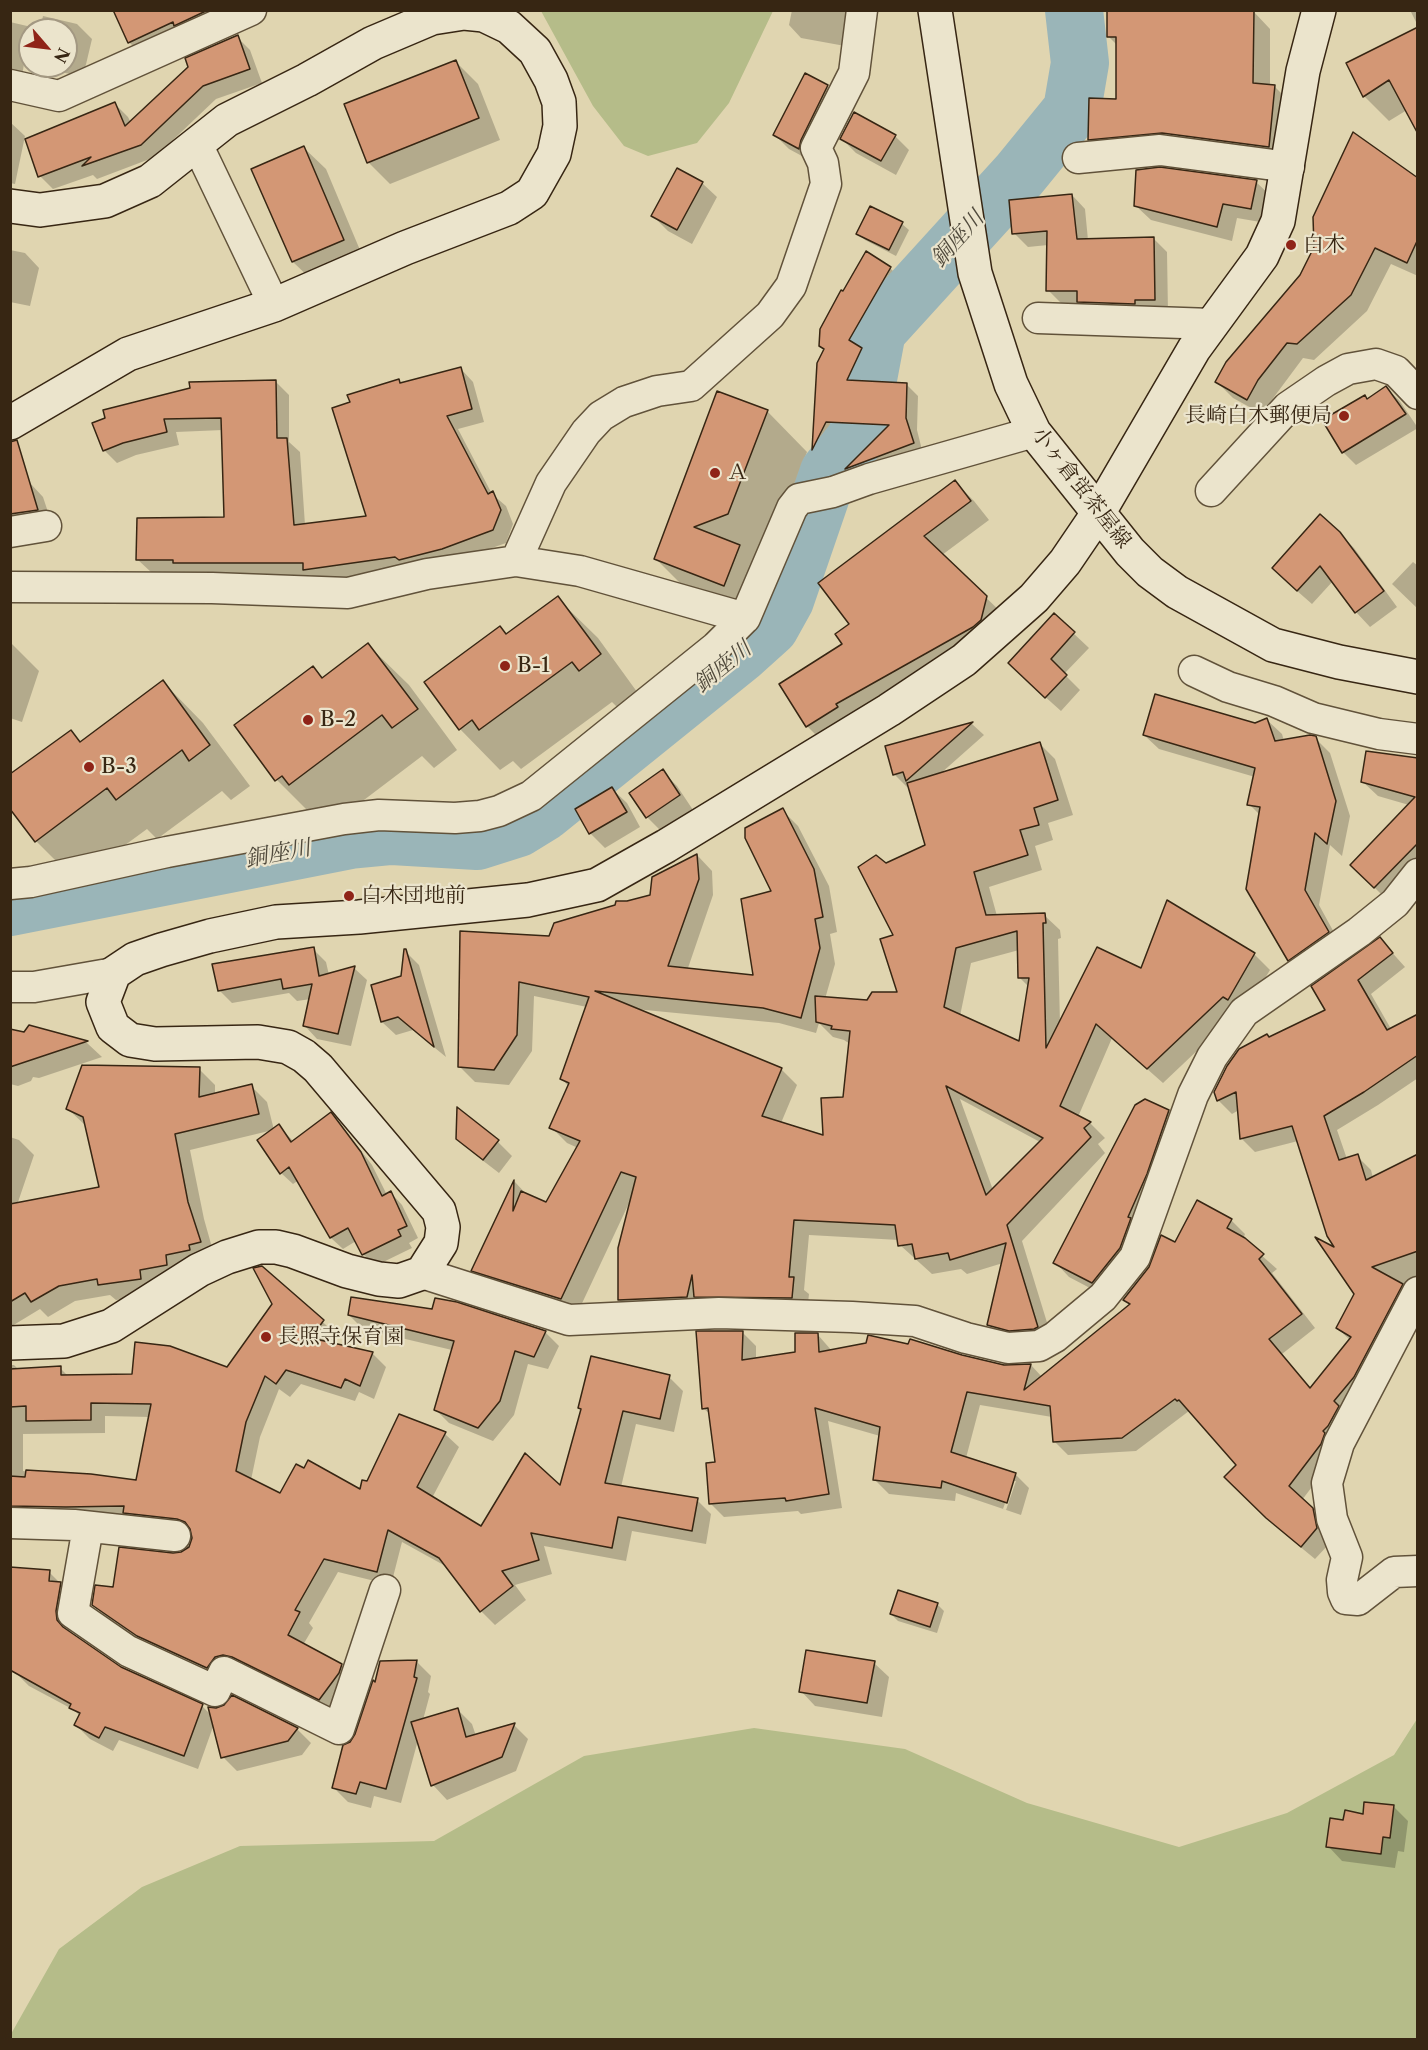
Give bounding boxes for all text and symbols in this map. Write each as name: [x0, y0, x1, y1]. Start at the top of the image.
north arrow: [18, 18, 78, 78]
text: N: [50, 45, 74, 66]
water label: 銅座川: [926, 206, 990, 272]
place label: 白木: [1303, 232, 1345, 258]
marker: 白木: [1284, 238, 1298, 252]
place label: 長崎白木郵便局: [1185, 403, 1332, 429]
marker: 長崎白木郵便局: [1337, 409, 1351, 423]
street label: 小ヶ倉蛍茶屋線: [1026, 422, 1136, 554]
place label: Ａ: [727, 460, 748, 486]
marker: Ａ: [708, 466, 722, 480]
water label: 銅座川: [689, 636, 757, 698]
place label: B-1: [517, 653, 550, 679]
marker: B-1: [498, 659, 512, 673]
place label: B-2: [320, 707, 356, 733]
marker: B-2: [301, 713, 315, 727]
place label: B-3: [101, 754, 137, 780]
marker: B-3: [82, 760, 96, 774]
water label: 銅座川: [243, 835, 313, 873]
place label: 白木団地前: [361, 883, 466, 909]
marker: 白木団地前: [342, 889, 356, 903]
place label: 長照寺保育園: [278, 1324, 404, 1350]
marker: 長照寺保育園: [259, 1330, 273, 1344]

